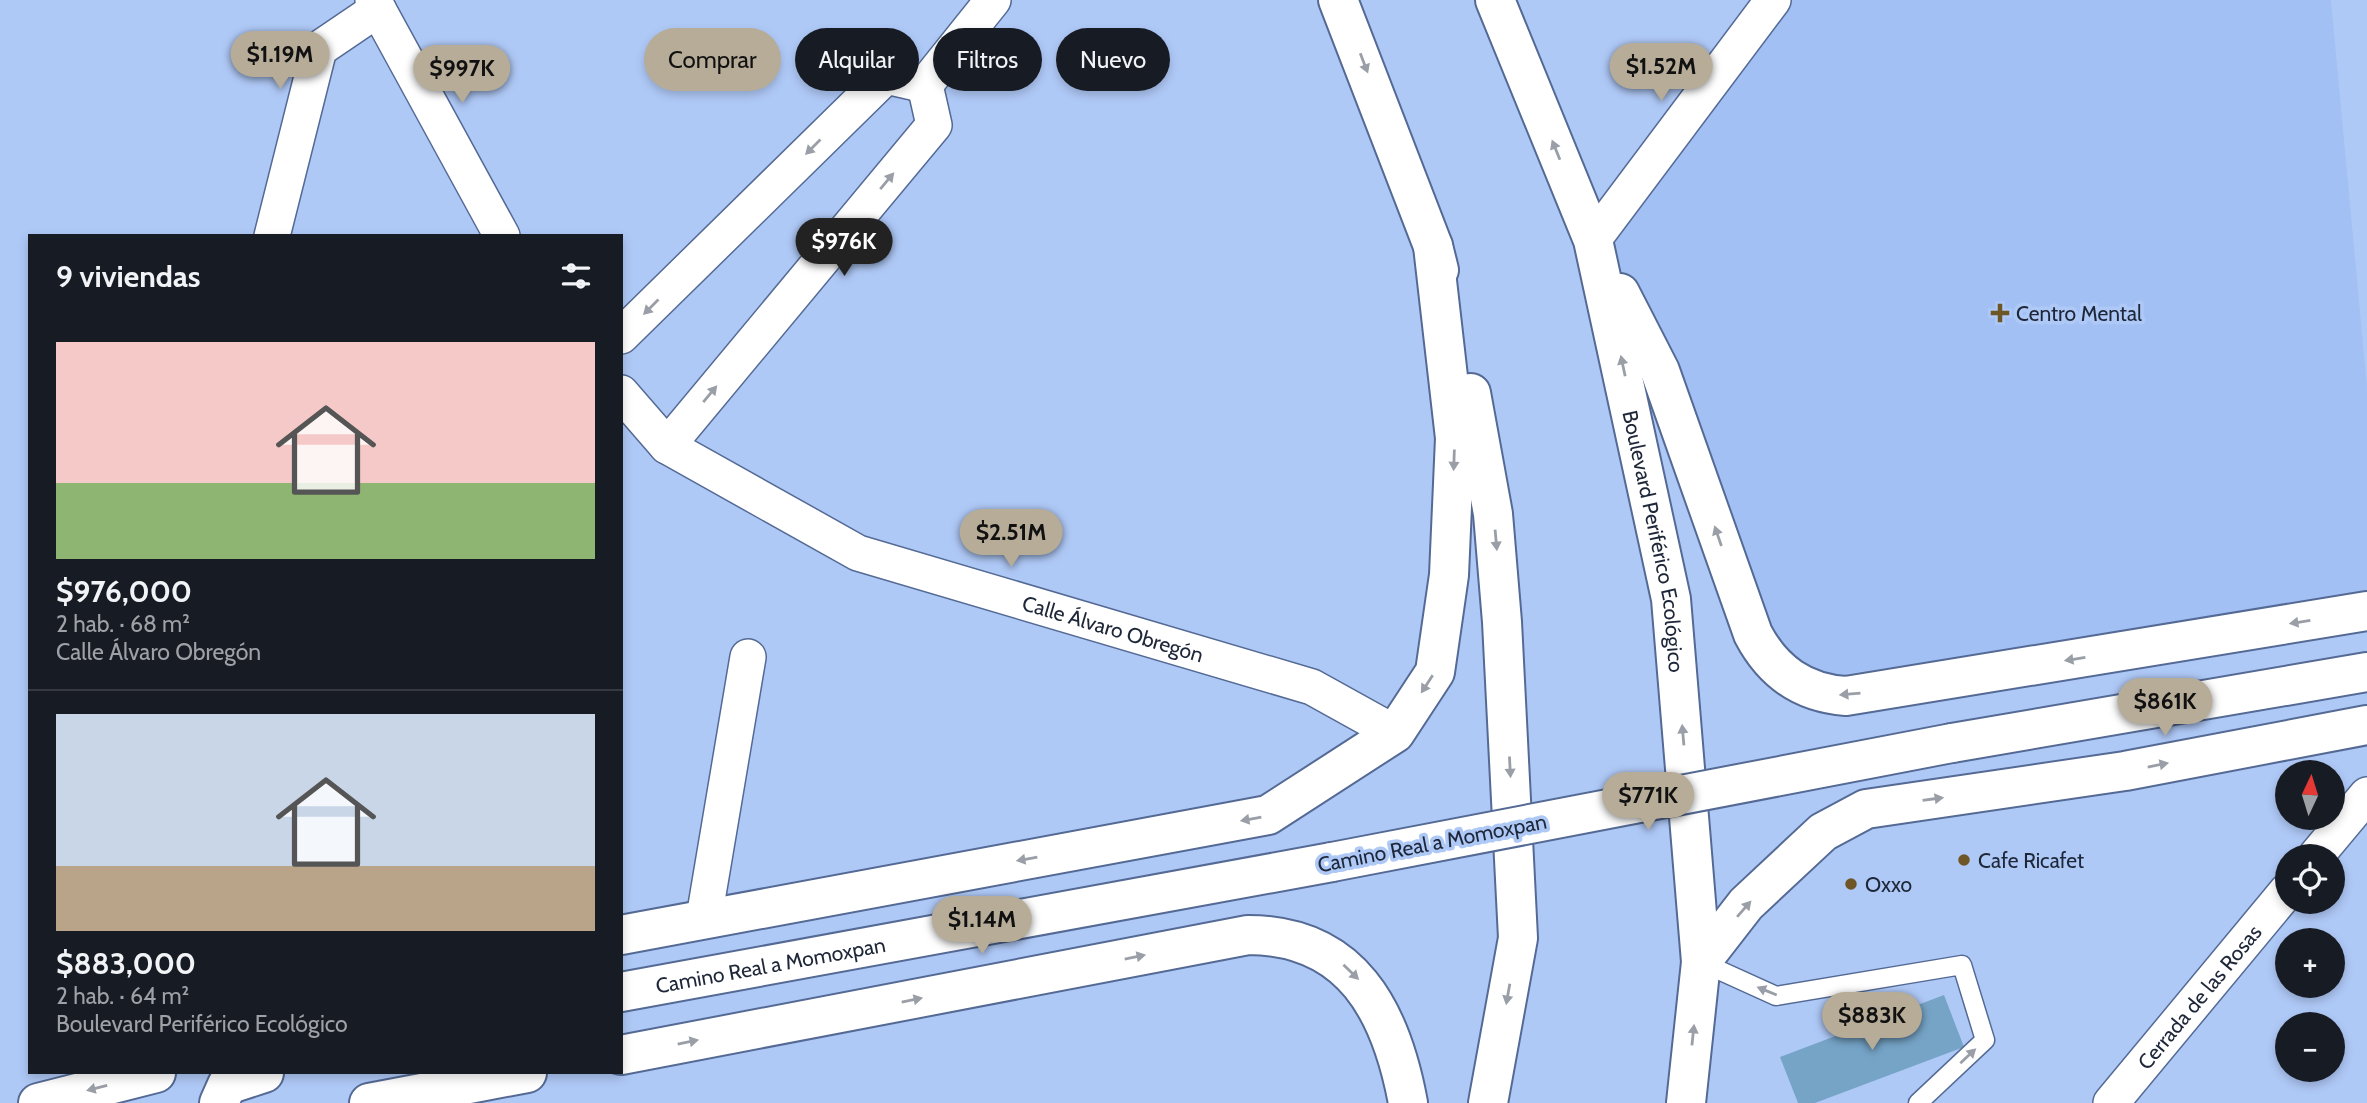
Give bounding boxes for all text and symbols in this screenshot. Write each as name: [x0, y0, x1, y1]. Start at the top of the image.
chip: Comprar: [644, 28, 781, 91]
chip: Alquilar: [795, 28, 919, 91]
chip: Filtros: [933, 28, 1042, 91]
chip: Nuevo: [1056, 28, 1170, 91]
pin: $1.19M: [223, 32, 337, 91]
text: $1.19M: [247, 40, 313, 68]
pin: $1.52M: [1604, 43, 1718, 103]
pin: $997K: [413, 46, 511, 105]
text: $1.52M: [1626, 52, 1696, 80]
one-way arrow: [1358, 53, 1369, 74]
text: $997K: [429, 54, 495, 82]
one-way arrow: [805, 139, 822, 155]
one-way arrow: [1550, 139, 1561, 160]
one-way arrow: [880, 173, 895, 191]
pin: $976K: [795, 218, 893, 278]
text: $976K: [812, 227, 876, 255]
icon: filters: [557, 257, 595, 295]
text: 9 viviendas: [56, 258, 201, 295]
one-way arrow: [643, 298, 660, 314]
place label: Centro Mental: [2016, 301, 2142, 326]
marker: Centro Mental: [1990, 303, 2010, 323]
one-way arrow: [1617, 355, 1628, 377]
one-way arrow: [702, 385, 717, 402]
icon: home: [263, 387, 389, 513]
street label: Boulevard Periférico Ecológico: [1618, 408, 1690, 673]
one-way arrow: [1448, 449, 1459, 471]
pin: $2.51M: [954, 510, 1068, 569]
text: $2.51M: [976, 518, 1046, 546]
one-way arrow: [1712, 525, 1723, 546]
one-way arrow: [1491, 530, 1502, 552]
text: $976,000: [56, 573, 192, 610]
street label: Calle Álvaro Obregón: [1020, 590, 1207, 667]
text: 2 hab. · 68 m²: [56, 610, 190, 638]
one-way arrow: [2289, 617, 2311, 628]
text: Calle Álvaro Obregón: [56, 638, 261, 666]
one-way arrow: [2064, 654, 2086, 665]
one-way arrow: [1420, 675, 1434, 693]
pin: $861K: [2116, 678, 2214, 738]
text: $861K: [2133, 687, 2197, 715]
one-way arrow: [1839, 689, 1861, 700]
one-way arrow: [1677, 724, 1688, 746]
one-way arrow: [1504, 757, 1515, 779]
icon: home: [263, 759, 389, 885]
one-way arrow: [2147, 759, 2169, 770]
north arrow: [2275, 760, 2345, 830]
map controls: [2275, 760, 2345, 1082]
pin: $771K: [1599, 772, 1697, 832]
text: $771K: [1618, 781, 1678, 809]
one-way arrow: [1923, 793, 1945, 804]
street label: Camino Real a Momoxpan: [1315, 809, 1549, 877]
one-way arrow: [1240, 813, 1262, 824]
button: locate: [2275, 844, 2345, 914]
place label: Cafe Ricafet: [1978, 848, 2084, 873]
marker: Cafe Ricafet: [1956, 852, 1972, 868]
one-way arrow: [1016, 854, 1038, 865]
place label: Oxxo: [1865, 872, 1912, 897]
marker: Oxxo: [1843, 876, 1859, 892]
pin: $1.14M: [925, 897, 1039, 956]
one-way arrow: [1736, 900, 1752, 918]
text: $1.14M: [948, 905, 1016, 933]
street label: Cerrada de las Rosas: [2132, 919, 2266, 1074]
button: +: [2275, 928, 2345, 998]
street label: Camino Real a Momoxpan: [654, 931, 887, 998]
text: $883,000: [56, 945, 196, 982]
one-way arrow: [1124, 951, 1146, 962]
one-way arrow: [1342, 964, 1359, 980]
text: 2 hab. · 64 m²: [56, 982, 189, 1010]
one-way arrow: [1502, 983, 1513, 1005]
one-way arrow: [1756, 986, 1777, 997]
pin: $883K: [1823, 992, 1921, 1052]
one-way arrow: [901, 994, 923, 1005]
text: $883K: [1838, 1001, 1906, 1029]
text: Boulevard Periférico Ecológico: [56, 1010, 348, 1038]
button: −: [2275, 1012, 2345, 1082]
one-way arrow: [1688, 1024, 1699, 1046]
one-way arrow: [677, 1036, 699, 1047]
one-way arrow: [1959, 1049, 1976, 1065]
one-way arrow: [86, 1083, 108, 1094]

